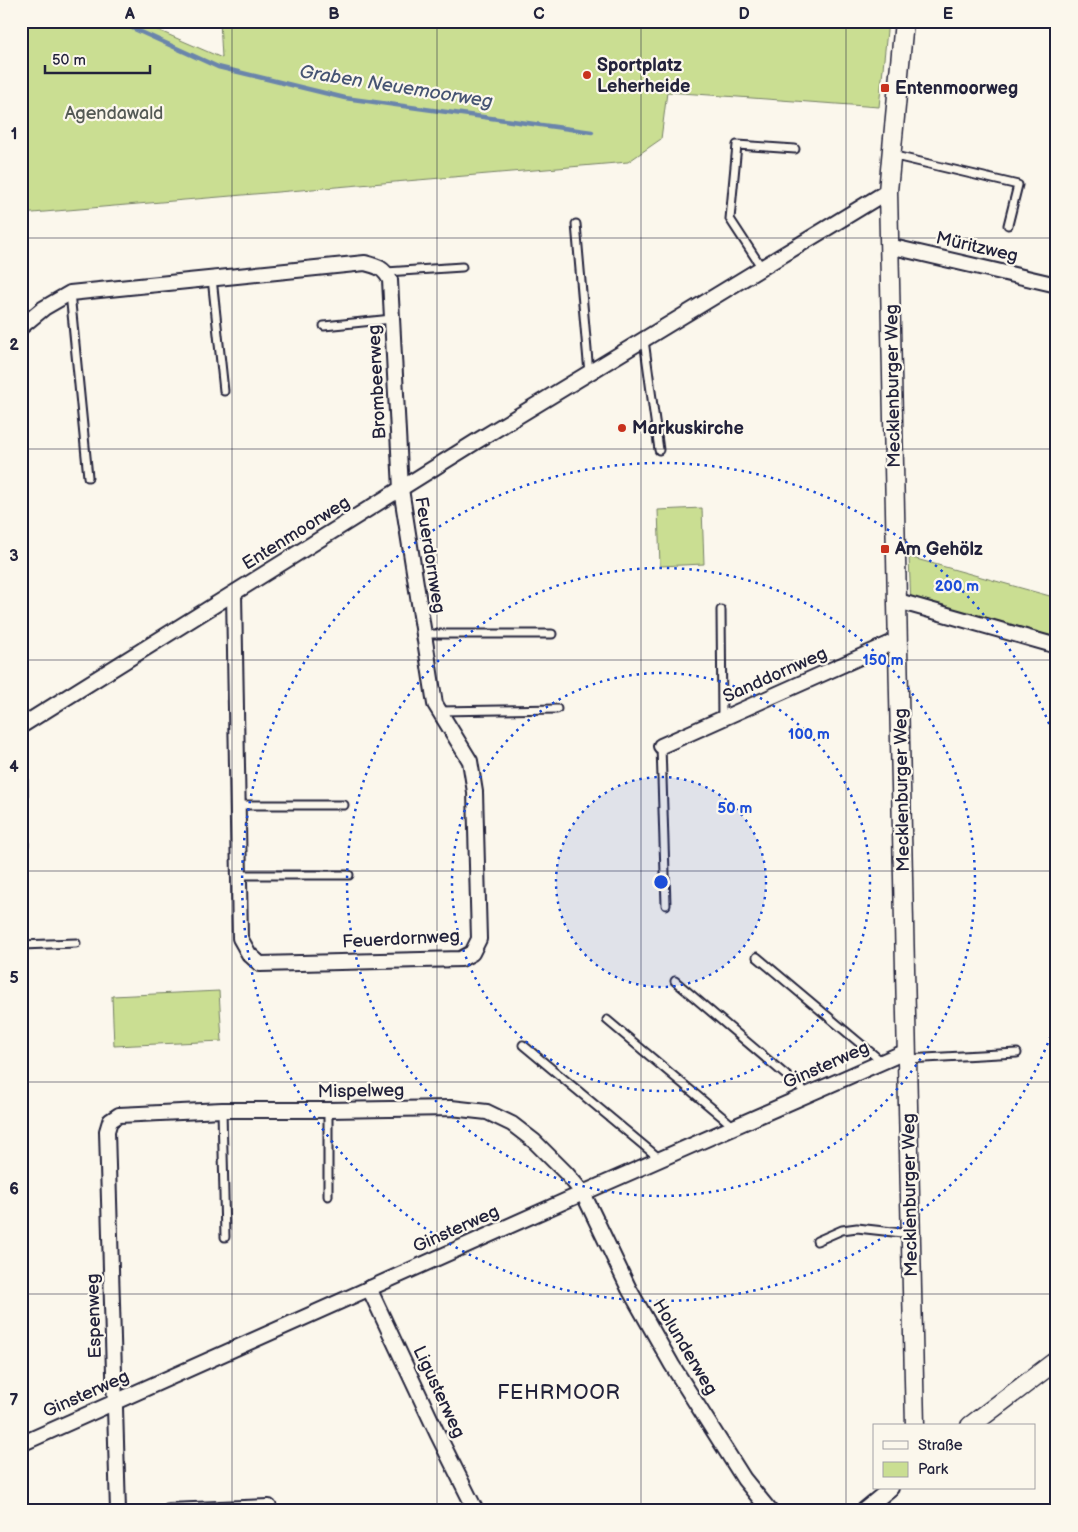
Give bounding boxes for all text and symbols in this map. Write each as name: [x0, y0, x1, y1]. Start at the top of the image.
text: A: [124, 5, 135, 24]
text: B: [328, 5, 340, 24]
text: C: [533, 5, 545, 24]
text: D: [738, 5, 750, 24]
text: E: [943, 5, 953, 24]
scale bar: [45, 42, 150, 74]
text: 50 m: [52, 51, 86, 70]
place label: Sportplatz Leherheide: [597, 55, 690, 97]
water label: Graben Neuemoorweg: [298, 60, 494, 114]
marker: Sportplatz Leherheide: [581, 69, 593, 81]
place label: Entenmoorweg: [895, 78, 1018, 99]
marker: Entenmoorweg: [879, 82, 891, 94]
park label: Agendawald: [65, 103, 163, 124]
text: 1: [11, 125, 17, 144]
street label: Müritzweg: [934, 227, 1020, 267]
street label: Mecklenburger Weg: [881, 304, 905, 468]
street label: Brombeerweg: [364, 324, 390, 440]
text: 2: [9, 336, 19, 355]
place label: Markuskirche: [632, 418, 744, 439]
marker: Markuskirche: [616, 422, 628, 434]
street label: Entenmoorweg: [238, 492, 354, 574]
street label: Feuerdornweg: [410, 495, 450, 615]
place label: Am Gehölz: [894, 539, 983, 560]
marker: Am Gehölz: [879, 543, 891, 555]
text: 3: [9, 547, 19, 566]
text: 200 m: [935, 577, 979, 596]
street label: Sanddornweg: [720, 643, 830, 707]
text: 150 m: [862, 651, 904, 670]
street label: Mecklenburger Weg: [890, 708, 914, 872]
text: 100 m: [788, 725, 830, 744]
text: 4: [9, 758, 19, 777]
text: 50 m: [718, 799, 753, 818]
centre of rings: [652, 873, 670, 891]
street label: Feuerdornweg: [342, 925, 460, 953]
text: 5: [9, 969, 19, 988]
street label: Ginsterweg: [780, 1037, 872, 1093]
street label: Mispelweg: [317, 1080, 405, 1102]
street label: Mecklenburger Weg: [898, 1113, 922, 1277]
text: 6: [9, 1180, 19, 1199]
street label: Ginsterweg: [410, 1201, 502, 1257]
street label: Espenweg: [82, 1273, 106, 1359]
street label: Holunderweg: [648, 1295, 722, 1399]
street label: Ligusterweg: [409, 1343, 469, 1441]
street label: Ginsterweg: [40, 1366, 132, 1422]
district label: FEHRMOOR: [497, 1381, 621, 1405]
text: 7: [10, 1391, 19, 1410]
legend: [873, 1424, 1036, 1490]
text: Straße: [918, 1436, 963, 1455]
text: Park: [918, 1460, 949, 1479]

